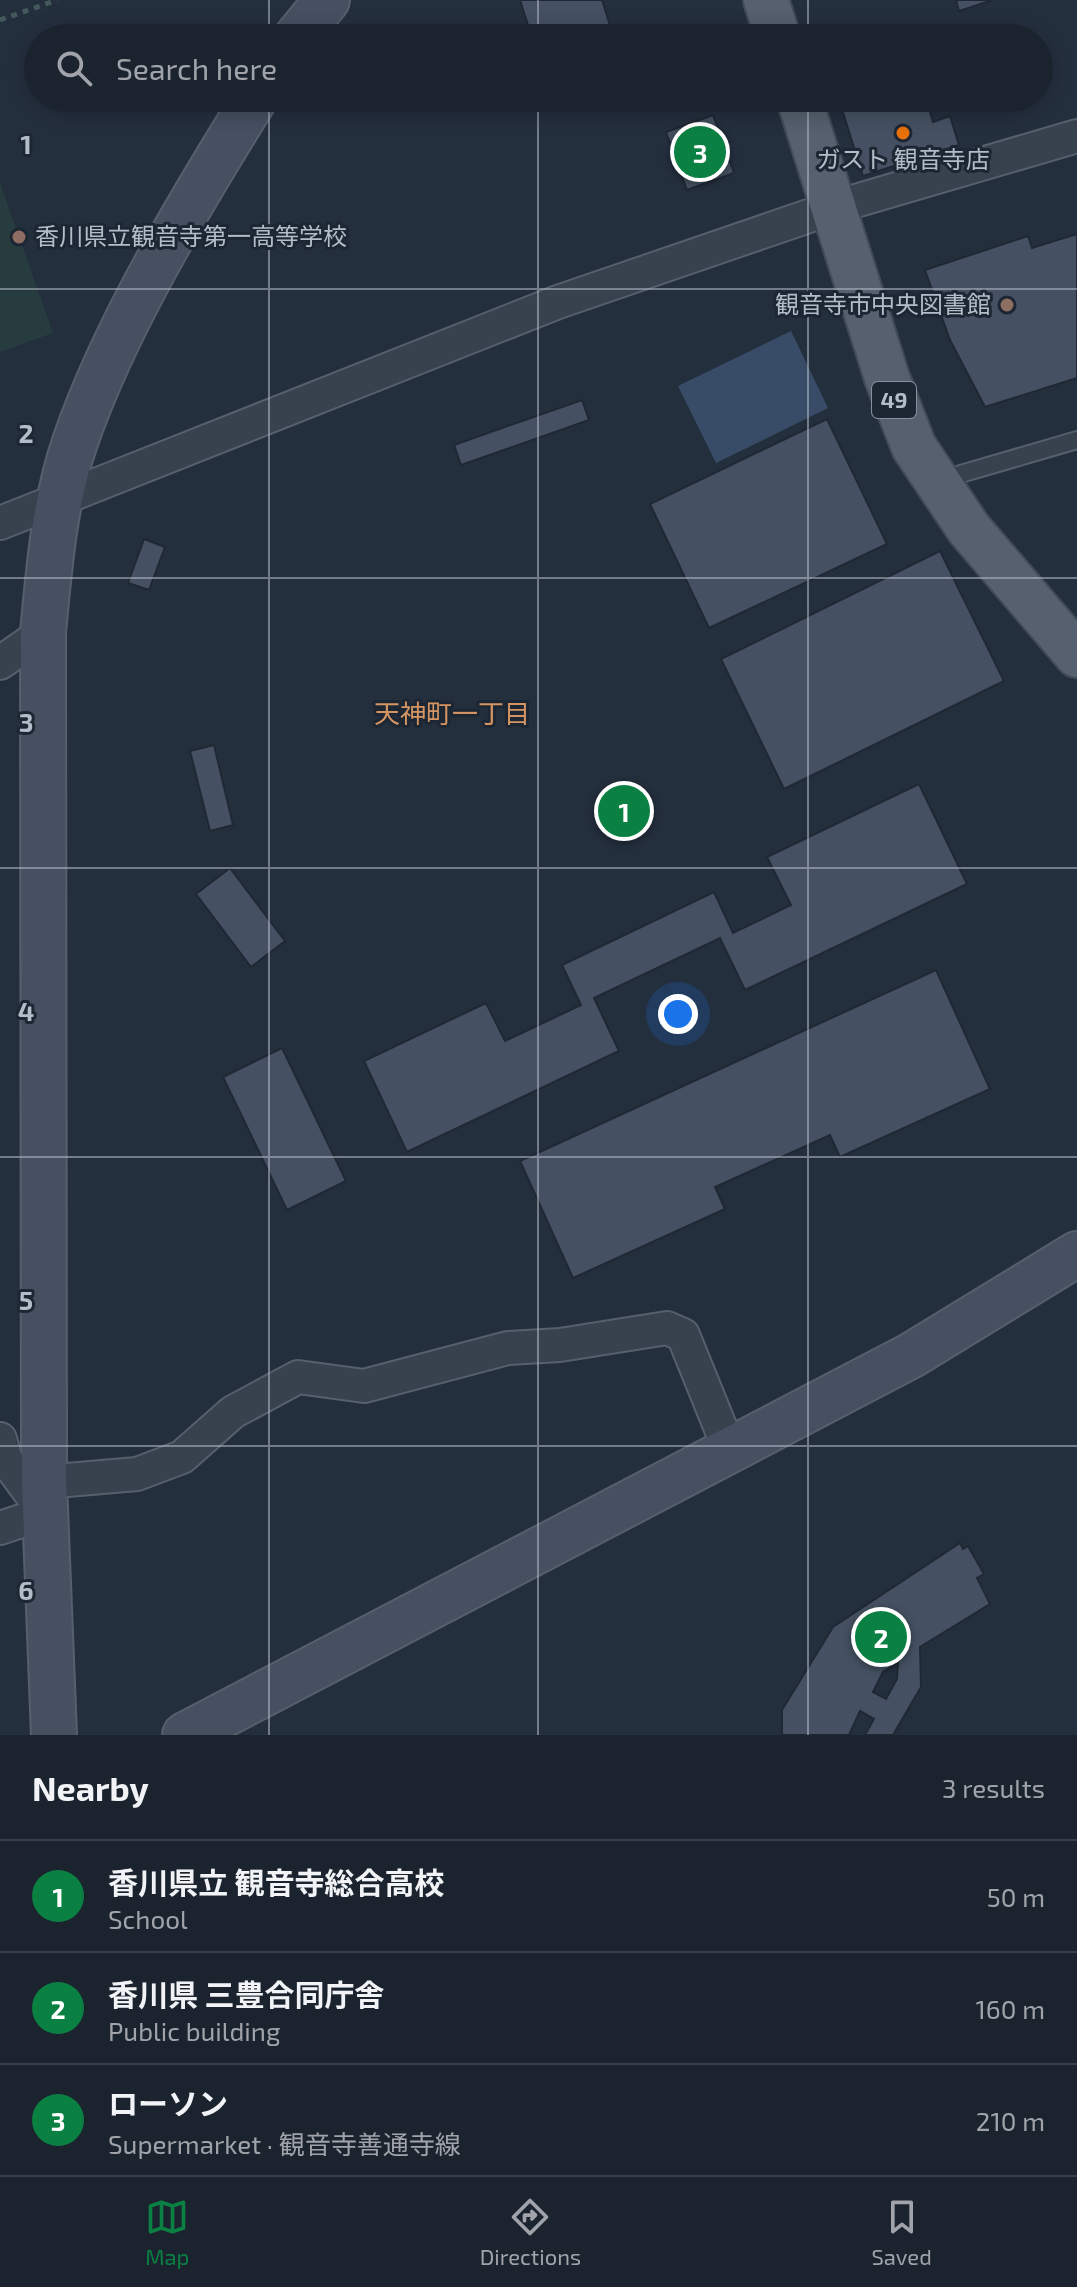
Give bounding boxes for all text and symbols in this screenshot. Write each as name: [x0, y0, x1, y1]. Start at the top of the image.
search box: [24, 24, 1053, 112]
icon: search: [52, 46, 96, 90]
text: Search here: [116, 50, 277, 86]
pin: 3: [674, 122, 726, 182]
marker: ガスト 観音寺店: [894, 124, 912, 142]
text: 1: [20, 128, 32, 159]
place label: ガスト 観音寺店: [816, 144, 990, 173]
place label: 香川県立観音寺第一高等学校: [35, 221, 347, 250]
marker: 香川県立観音寺第一高等学校: [10, 228, 28, 246]
place label: 観音寺市中央図書館: [775, 289, 991, 318]
marker: 観音寺市中央図書館: [998, 296, 1016, 314]
road number: 49: [872, 382, 916, 418]
text: 2: [18, 417, 34, 448]
district label: 天神町一丁目: [374, 697, 530, 728]
text: 3: [19, 706, 33, 737]
pin: 1: [598, 781, 650, 841]
your location: [658, 994, 698, 1034]
text: 4: [18, 995, 34, 1026]
text: 5: [19, 1284, 33, 1315]
text: 6: [18, 1574, 34, 1605]
pin: 2: [855, 1607, 907, 1667]
text: Nearby: [32, 1767, 149, 1808]
text: 3 results: [942, 1772, 1045, 1803]
text: 香川県立 観音寺総合高校: [108, 1864, 444, 1900]
text: 1: [52, 1881, 64, 1912]
text: 50 m: [987, 1881, 1045, 1912]
text: School: [108, 1903, 188, 1934]
text: 香川県 三豊合同庁舎: [108, 1976, 384, 2012]
text: 2: [50, 1993, 66, 2024]
text: 160 m: [976, 1993, 1045, 2024]
text: Public building: [108, 2015, 280, 2046]
text: ローソン: [108, 2085, 228, 2121]
text: 3: [51, 2105, 65, 2136]
text: 210 m: [976, 2105, 1045, 2136]
text: Supermarket · 観音寺善通寺線: [108, 2128, 461, 2159]
tab: Map: [145, 2195, 189, 2269]
tab: Directions: [480, 2195, 581, 2269]
tab: Saved: [871, 2195, 932, 2269]

